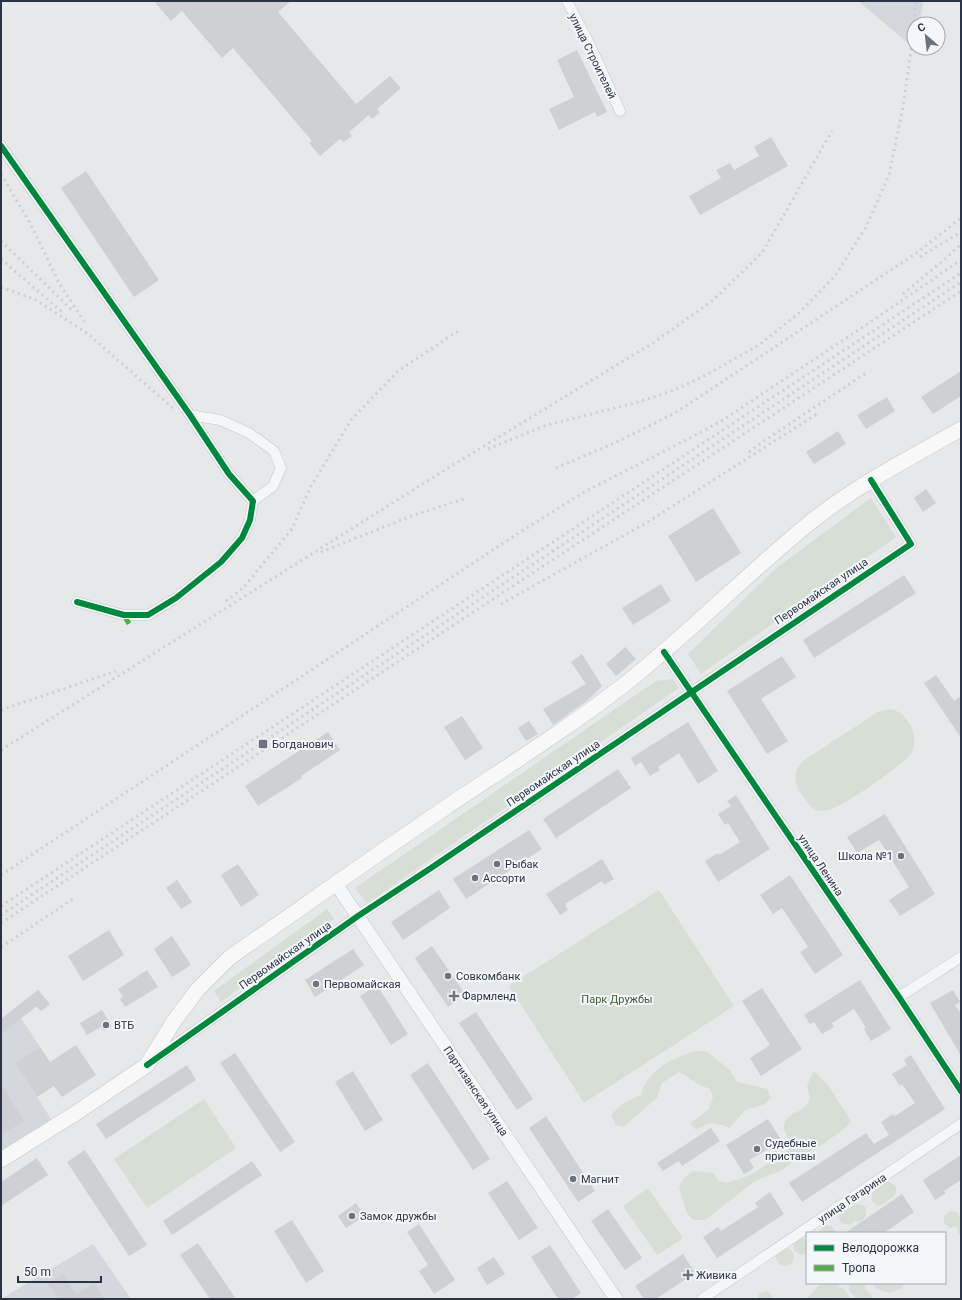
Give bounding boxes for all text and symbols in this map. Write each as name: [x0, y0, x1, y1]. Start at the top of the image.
street label: улица Строителей: [566, 11, 619, 101]
north arrow: [906, 16, 946, 56]
text: С: [915, 20, 928, 35]
street label: Первомайская улица: [772, 555, 870, 627]
street label: Первомайская улица: [504, 737, 602, 809]
marker: Богданович: [257, 738, 269, 750]
place label: Богданович: [272, 738, 333, 751]
street label: улица Ленина: [795, 832, 846, 899]
place label: Школа №1: [838, 850, 893, 863]
marker: Школа №1: [896, 851, 906, 861]
place label: Рыбак: [505, 858, 539, 871]
marker: Рыбак: [492, 859, 502, 869]
place label: Ассорти: [483, 872, 525, 885]
marker: Ассорти: [470, 873, 480, 883]
street label: Первомайская улица: [237, 919, 334, 992]
place label: Совкомбанк: [456, 970, 520, 983]
marker: Совкомбанк: [443, 971, 453, 981]
place label: Первомайская: [324, 978, 401, 991]
marker: Первомайская: [311, 979, 321, 989]
place label: Фармленд: [462, 990, 516, 1003]
marker: Фармленд: [449, 991, 459, 1001]
park label: Парк Дружбы: [581, 993, 653, 1006]
place label: ВТБ: [114, 1019, 134, 1032]
marker: ВТБ: [101, 1020, 111, 1030]
street label: Партизанская улица: [441, 1044, 511, 1139]
place label: Судебные приставы: [765, 1137, 816, 1163]
marker: Судебные приставы: [752, 1144, 762, 1154]
street label: улица Гагарина: [816, 1171, 889, 1226]
place label: Магнит: [581, 1173, 620, 1186]
marker: Магнит: [568, 1174, 578, 1184]
place label: Замок дружбы: [360, 1210, 437, 1223]
marker: Замок дружбы: [347, 1211, 357, 1221]
legend: [806, 1232, 946, 1284]
text: Велодорожка: [842, 1241, 919, 1255]
scale bar: [18, 1258, 101, 1284]
text: Тропа: [842, 1261, 876, 1275]
text: 50 m: [24, 1265, 51, 1279]
place label: Живика: [696, 1269, 737, 1282]
marker: Живика: [683, 1270, 693, 1280]

